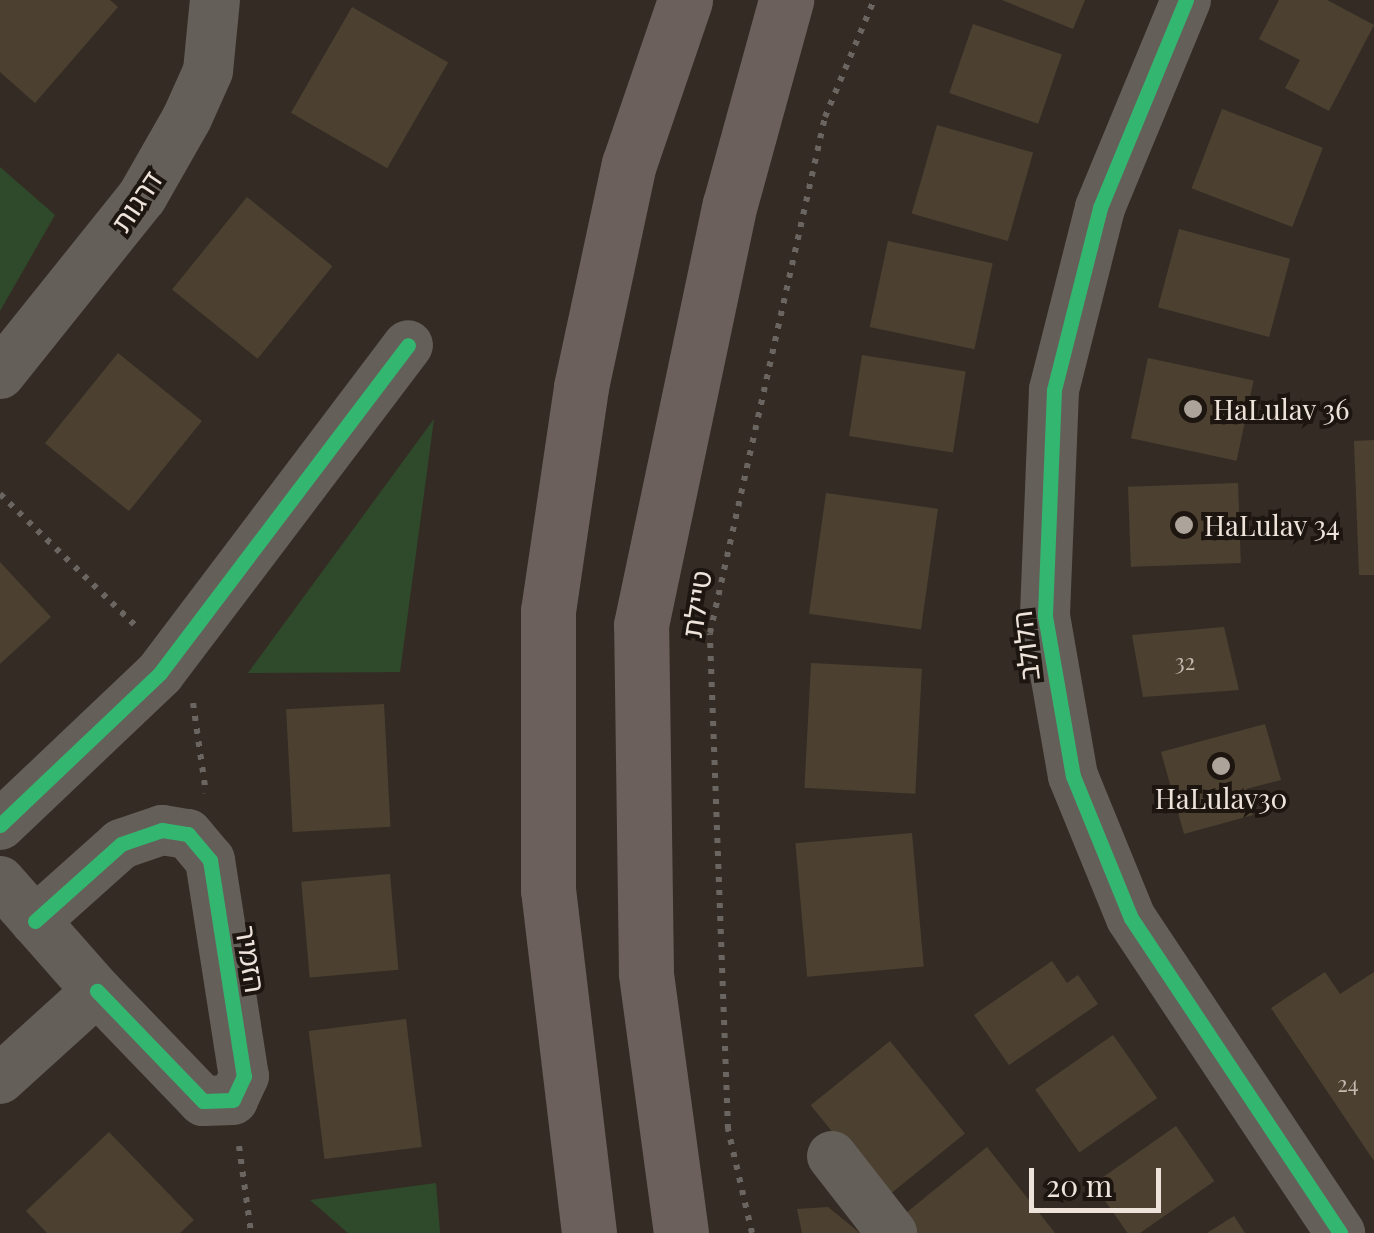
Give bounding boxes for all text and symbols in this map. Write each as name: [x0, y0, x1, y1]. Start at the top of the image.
street label: דרגות: [103, 164, 169, 238]
place label: HaLulav 36: [1213, 392, 1350, 426]
marker: HaLulav 36: [1182, 398, 1204, 420]
place label: HaLulav 34: [1204, 508, 1341, 542]
marker: HaLulav 34: [1173, 514, 1195, 536]
street label: טיילת: [674, 568, 718, 640]
street label: הלולב: [1004, 609, 1046, 683]
house number: 32: [1175, 649, 1195, 675]
marker: HaLulav30: [1210, 755, 1232, 777]
place label: HaLulav30: [1155, 781, 1287, 815]
street label: הזמיר: [229, 923, 273, 995]
house number: 24: [1337, 1071, 1359, 1097]
scale bar: [1034, 1148, 1166, 1210]
text: 20 m: [1046, 1165, 1112, 1205]

